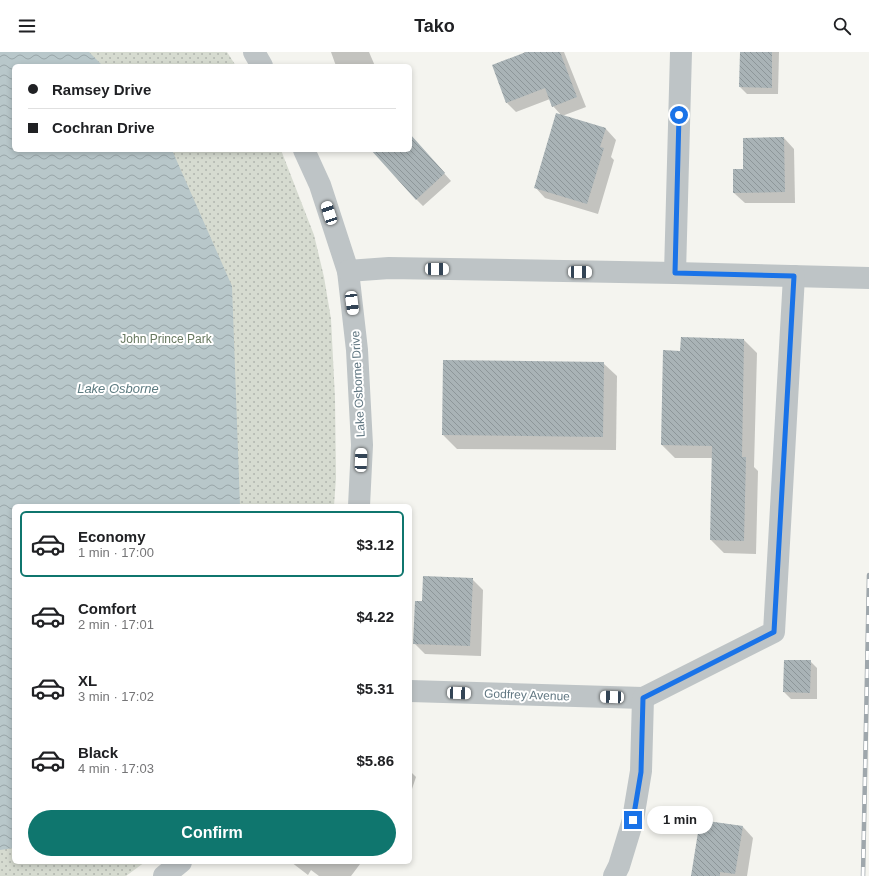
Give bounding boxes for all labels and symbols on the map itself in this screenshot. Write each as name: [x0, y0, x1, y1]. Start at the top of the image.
route start: [670, 106, 688, 124]
car: [320, 200, 338, 226]
car: [425, 263, 449, 275]
car: [568, 266, 592, 278]
car: [345, 290, 359, 316]
street label: Lake Osborne Drive: [348, 330, 368, 438]
park label: John Prince Park: [120, 332, 213, 346]
water label: Lake Osborne: [77, 381, 159, 396]
car: [355, 448, 367, 472]
car: [447, 687, 471, 699]
street label: Godfrey Avenue: [484, 687, 570, 704]
car: [600, 691, 624, 703]
callout: 1 min: [647, 806, 713, 834]
route end: [624, 811, 642, 829]

